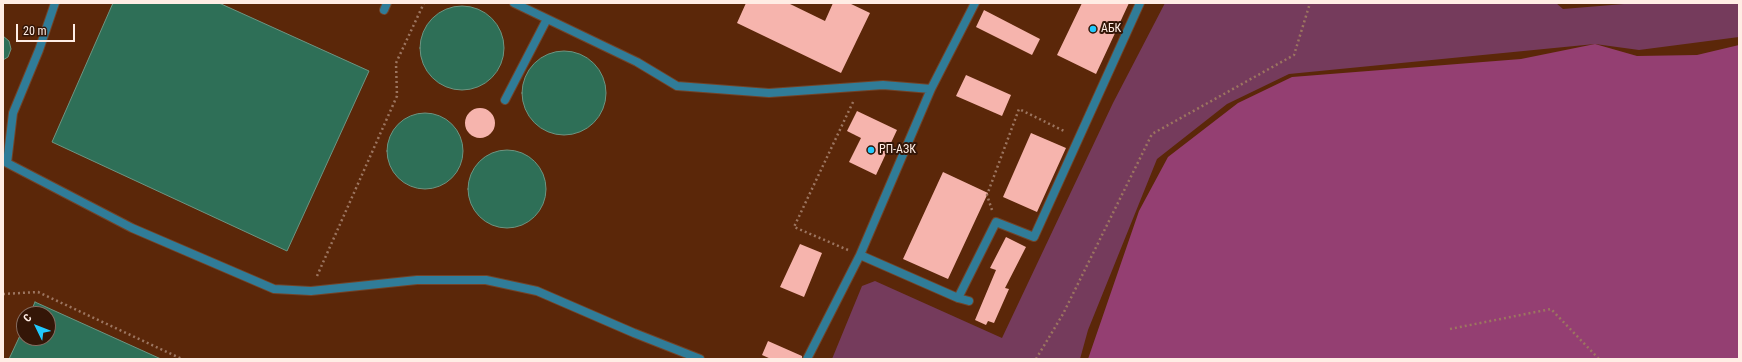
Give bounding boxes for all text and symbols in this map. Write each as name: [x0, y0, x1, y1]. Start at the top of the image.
scale bar: [18, 16, 77, 42]
place label: АБК: [1101, 22, 1121, 36]
text: 20 m: [23, 24, 47, 38]
marker: АБК: [1088, 24, 1098, 34]
place label: РП-АЗК: [879, 143, 916, 157]
marker: РП-АЗК: [866, 145, 876, 155]
north arrow: [16, 306, 56, 346]
text: С: [21, 311, 34, 325]

